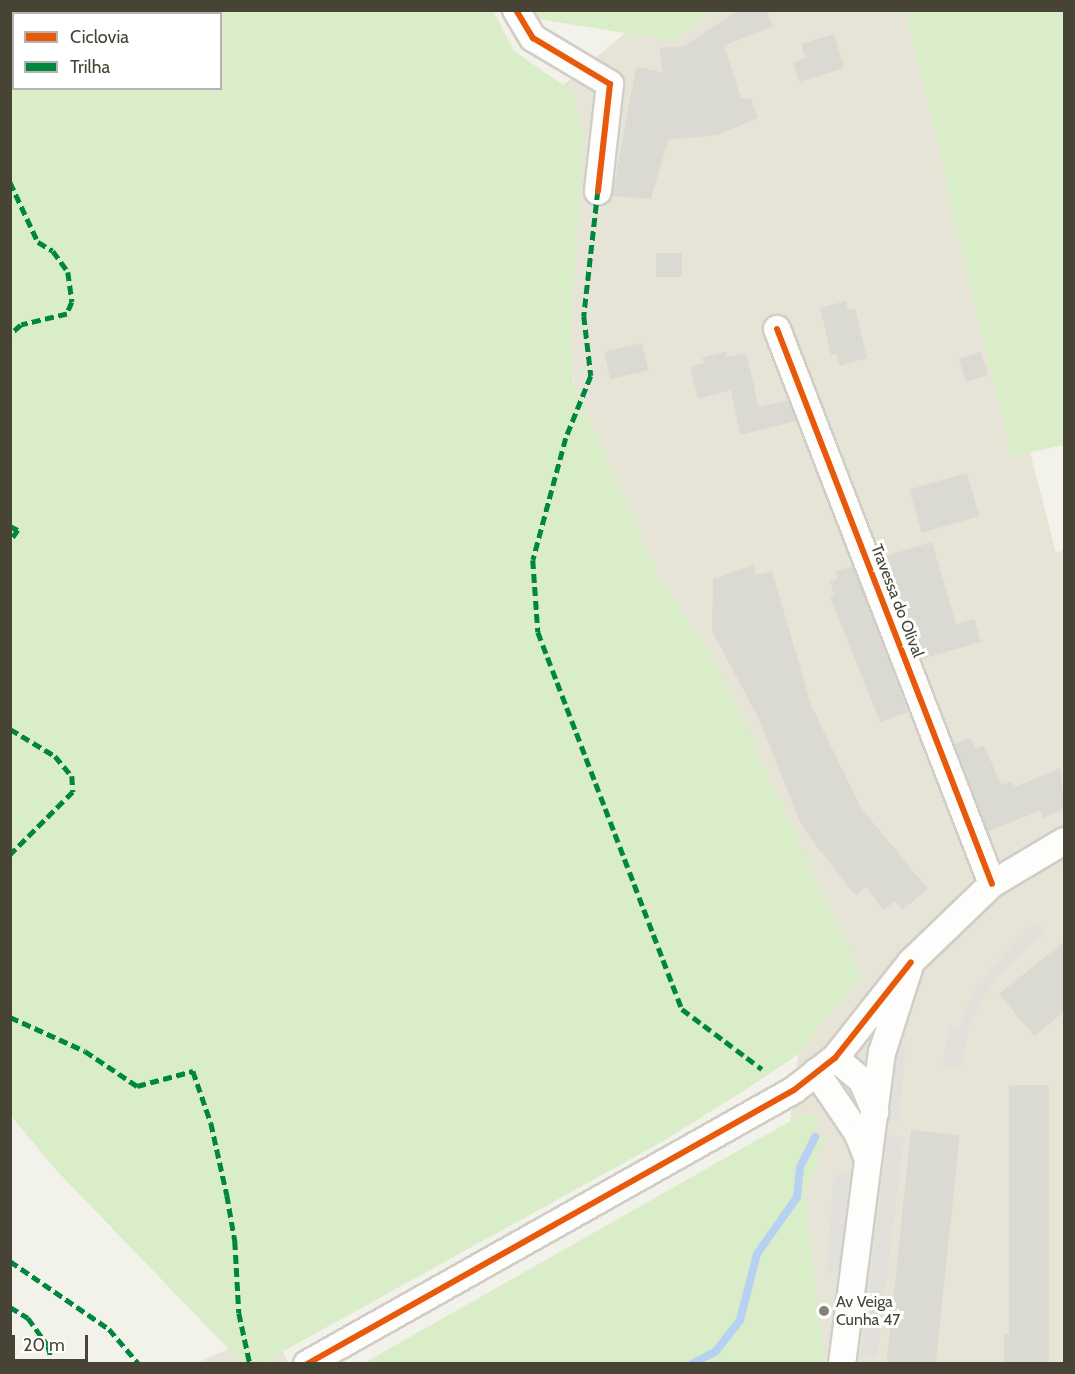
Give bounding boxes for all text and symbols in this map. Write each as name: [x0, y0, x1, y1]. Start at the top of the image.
legend: [12, 12, 222, 90]
text: Ciclovia: [70, 26, 129, 48]
text: Trilha: [70, 56, 110, 78]
street label: Travessa do Olival: [867, 542, 927, 660]
place label: Av Veiga Cunha 47: [836, 1292, 900, 1330]
marker: Av Veiga Cunha 47: [817, 1304, 831, 1318]
scale bar: [15, 1323, 92, 1361]
text: 20 m: [23, 1334, 65, 1356]

